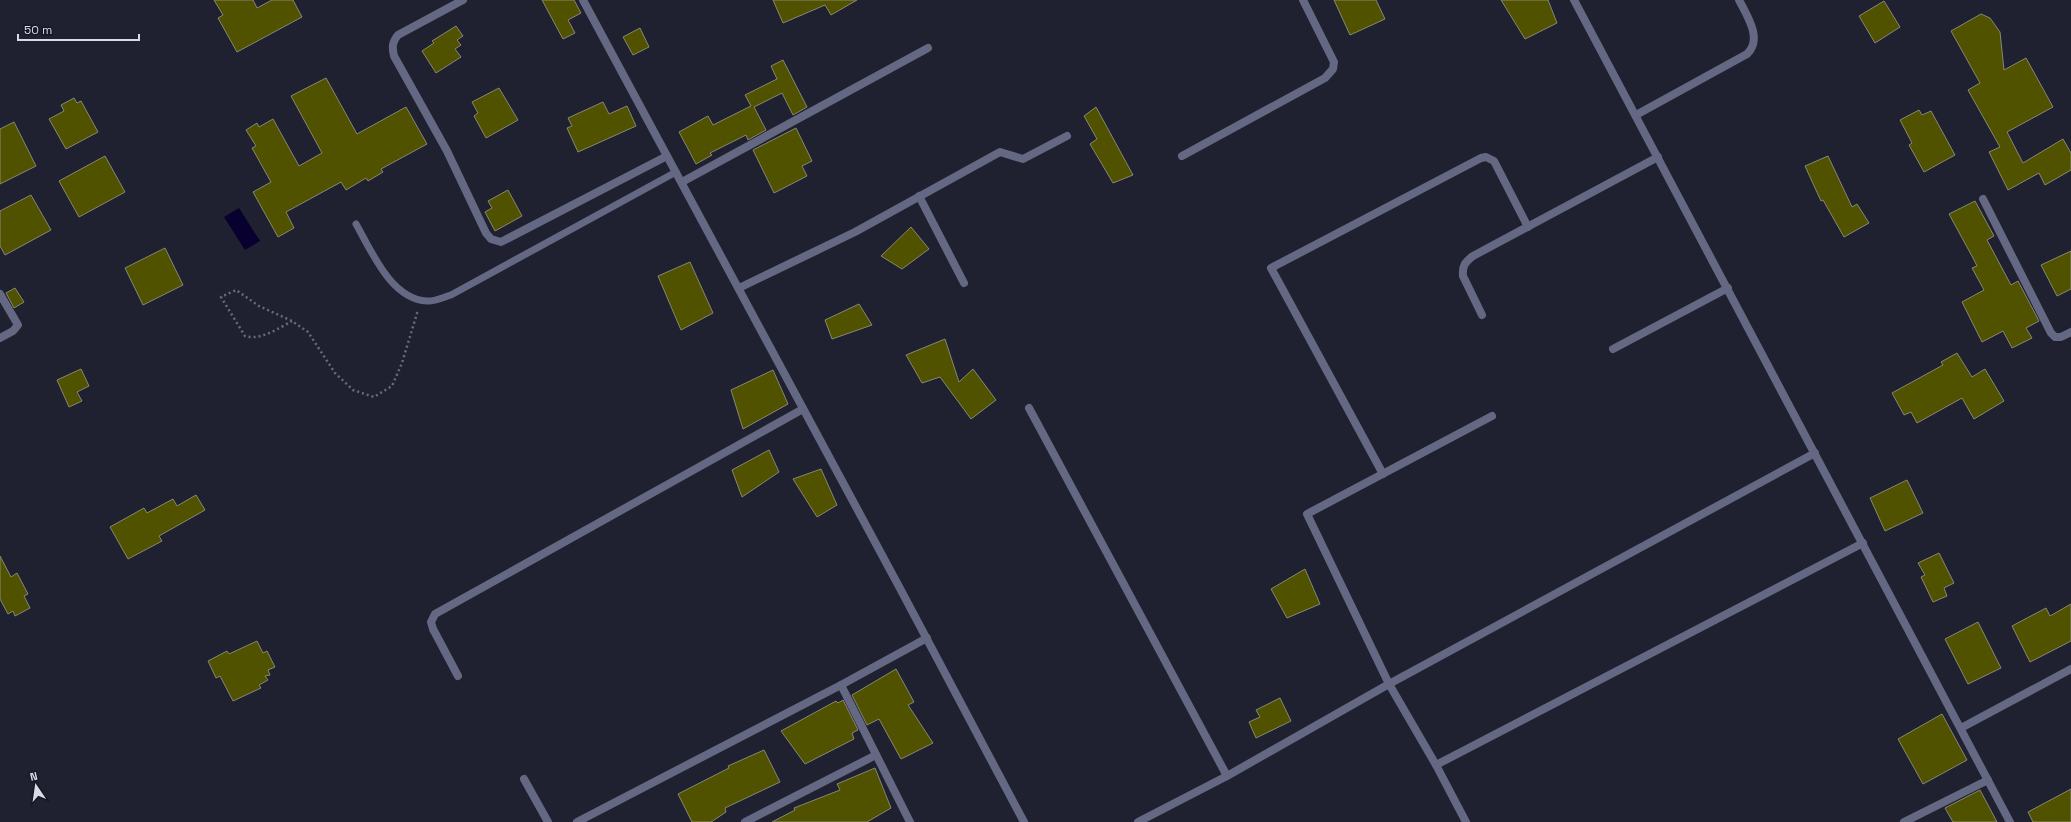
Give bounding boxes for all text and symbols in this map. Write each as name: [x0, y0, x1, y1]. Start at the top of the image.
scale bar: [18, 16, 139, 42]
text: 50 m: [24, 22, 52, 38]
north arrow: [16, 766, 56, 806]
text: N: [29, 769, 39, 784]

